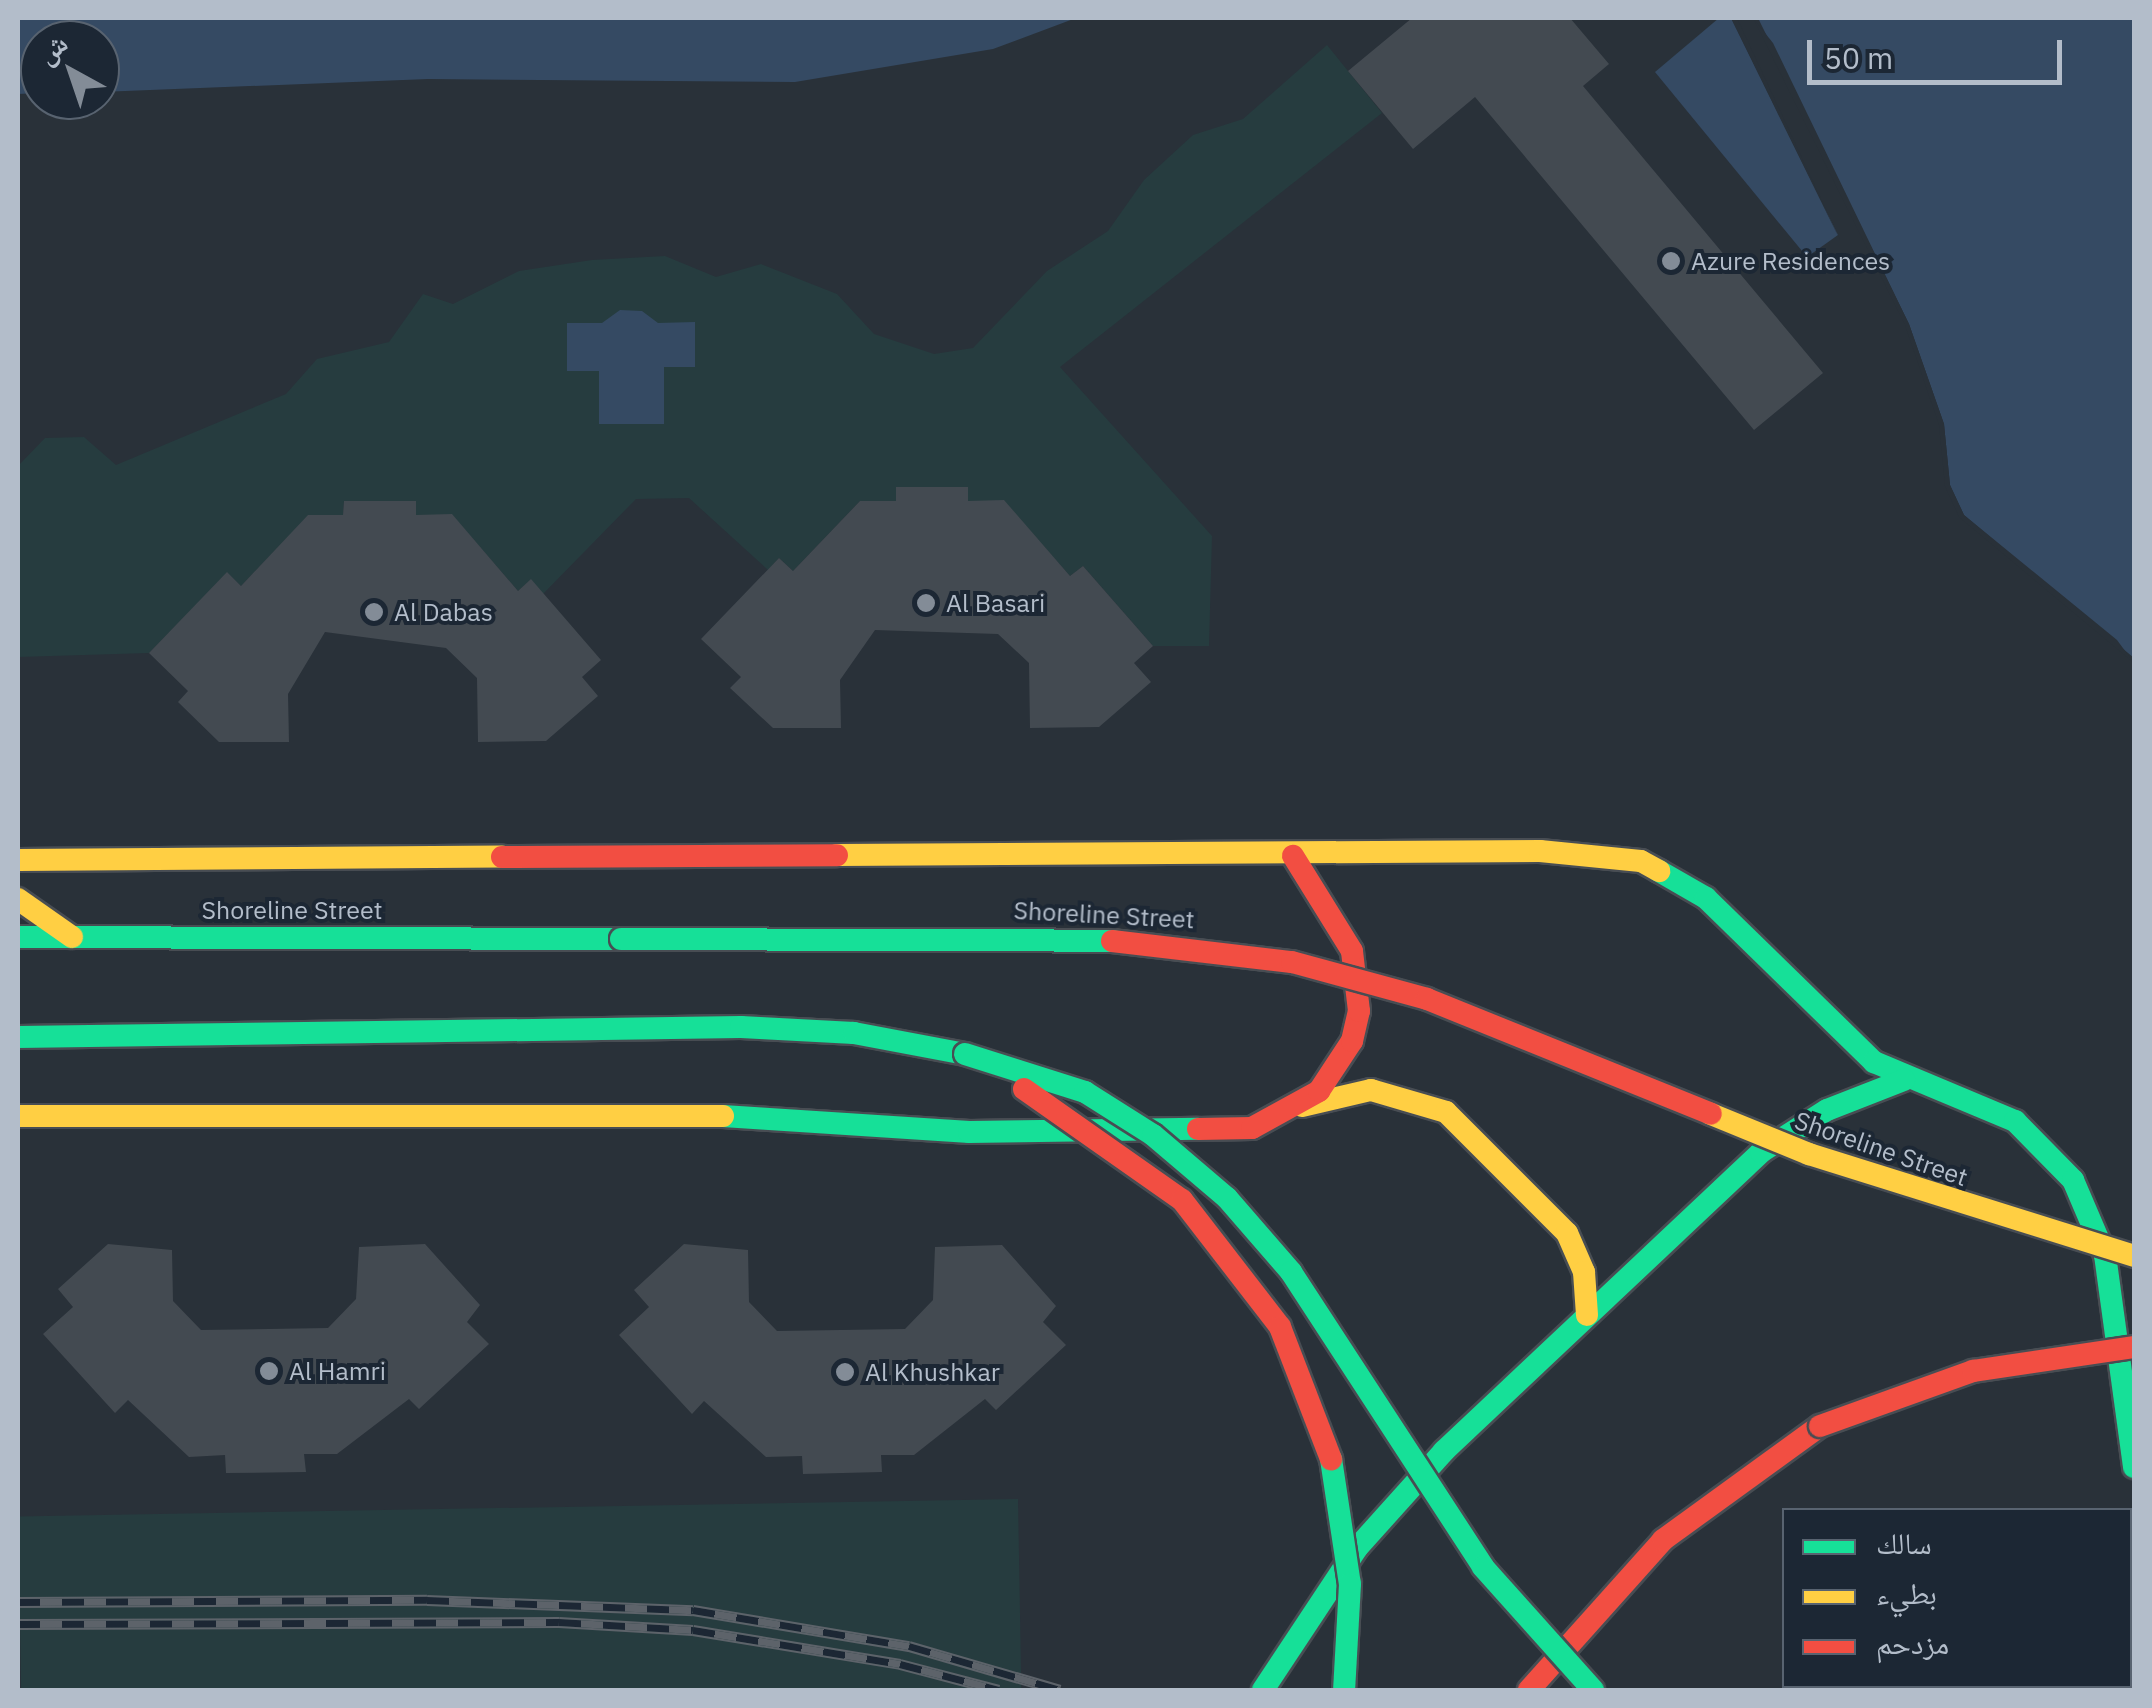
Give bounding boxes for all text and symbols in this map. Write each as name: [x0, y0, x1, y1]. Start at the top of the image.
north arrow: [20, 20, 120, 120]
scale bar: [1812, 20, 2067, 82]
text: ش: [28, 24, 75, 72]
text: 50 m: [1824, 38, 1893, 77]
place label: Azure Residences: [1691, 246, 1890, 276]
marker: Azure Residences: [1660, 250, 1682, 272]
place label: Al Basari: [946, 588, 1045, 618]
marker: Al Basari: [915, 592, 937, 614]
place label: Al Dabas: [394, 597, 493, 627]
marker: Al Dabas: [363, 601, 385, 623]
street label: Shoreline Street: [202, 895, 382, 925]
street label: Shoreline Street: [1013, 895, 1195, 935]
street label: Shoreline Street: [1791, 1105, 1971, 1193]
place label: Al Hamri: [289, 1356, 386, 1386]
place label: Al Khushkar: [865, 1357, 1000, 1387]
marker: Al Hamri: [258, 1360, 280, 1382]
marker: Al Khushkar: [834, 1361, 856, 1383]
legend: [1782, 1508, 2132, 1688]
text: سالك: [1876, 1523, 1932, 1562]
text: بطيء: [1876, 1573, 1937, 1612]
text: مزدحم: [1876, 1623, 1949, 1662]

